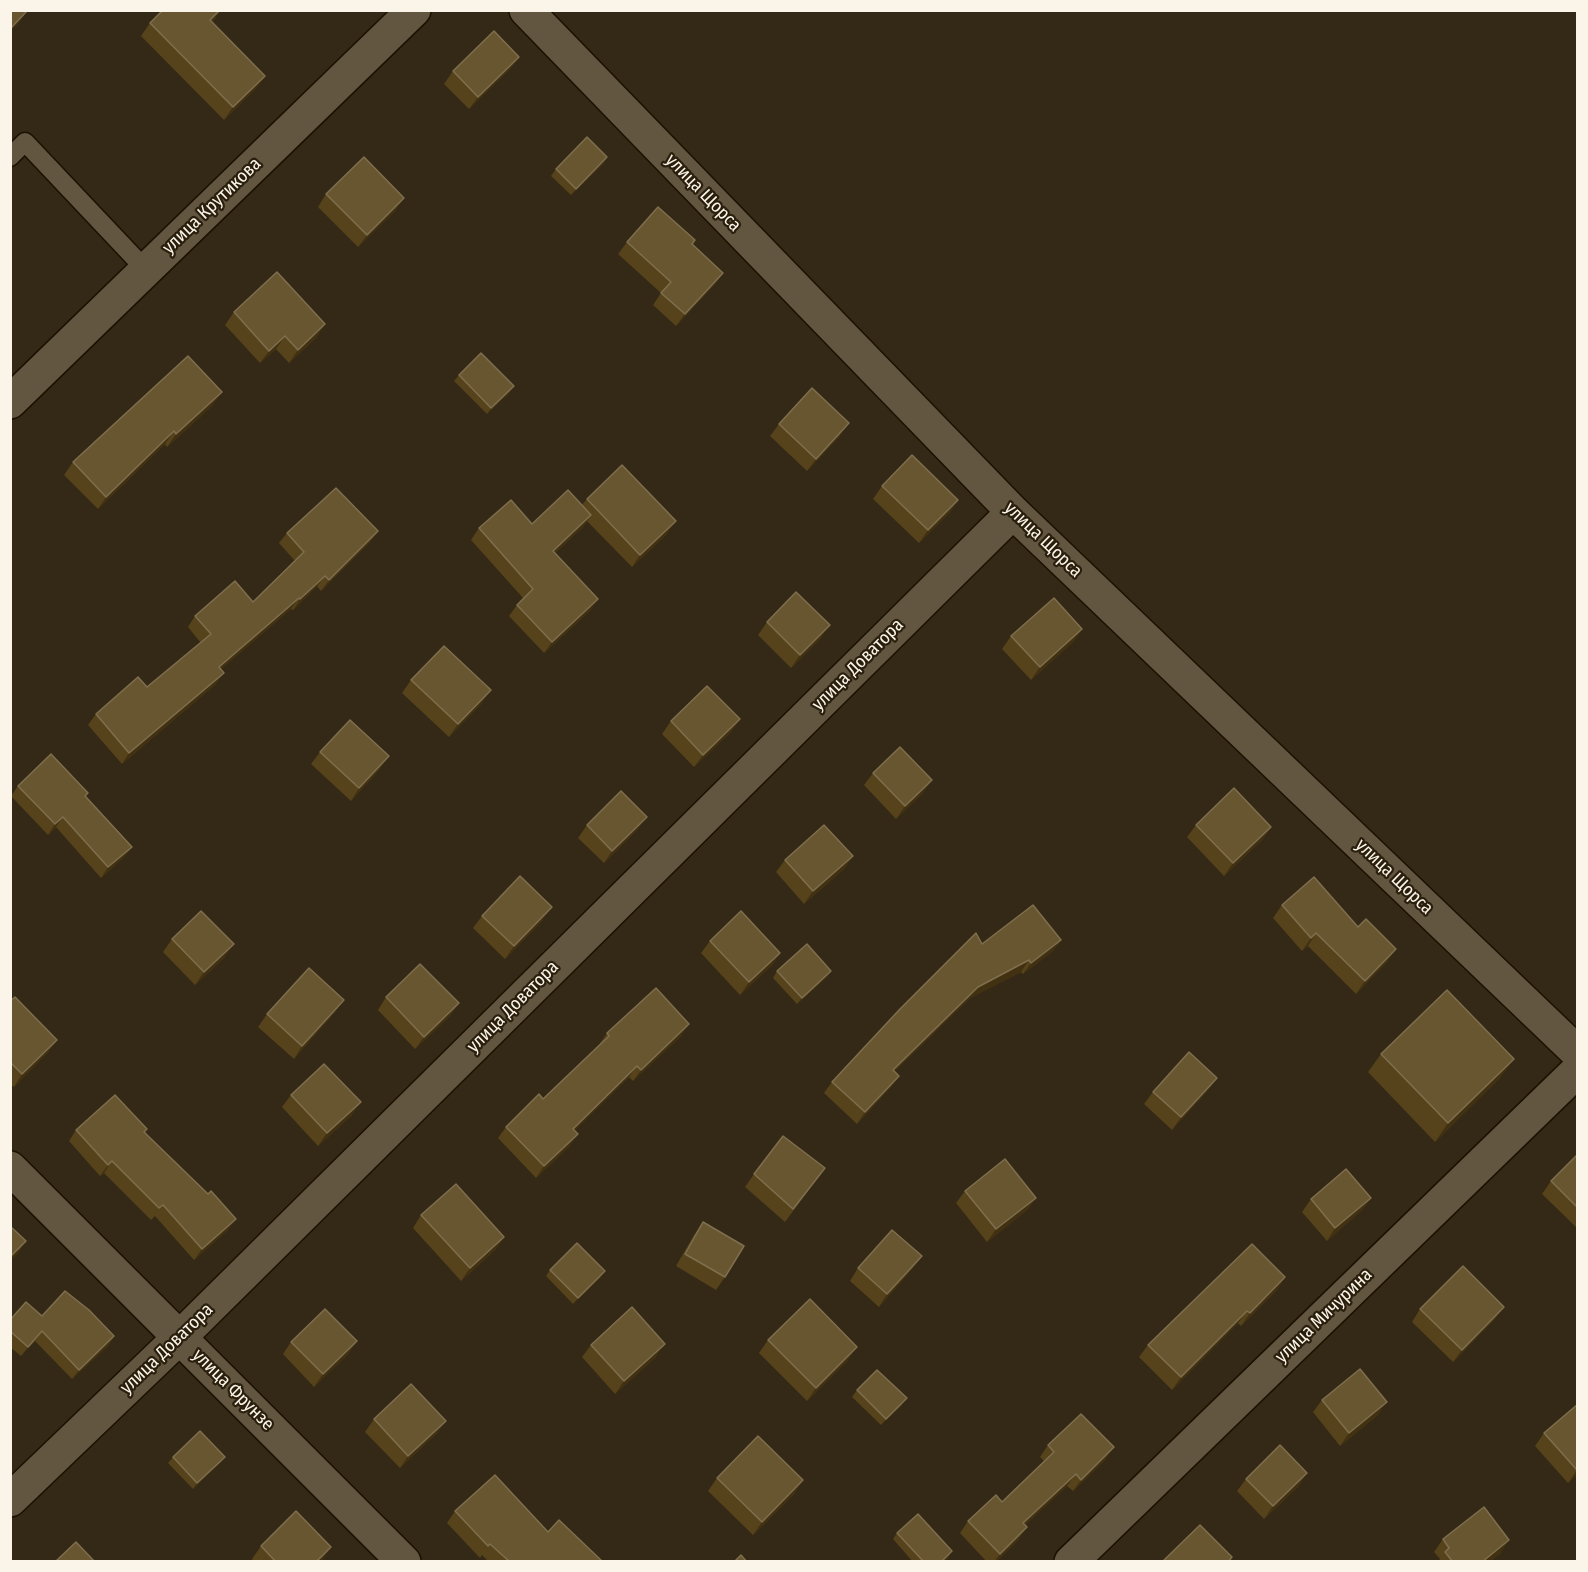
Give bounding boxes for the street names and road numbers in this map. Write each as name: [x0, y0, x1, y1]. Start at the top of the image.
street label: улица Щорса: [661, 150, 745, 236]
street label: улица Крутикова: [158, 153, 266, 259]
street label: улица Щорса: [1000, 498, 1086, 582]
street label: улица Доватора: [808, 615, 908, 715]
street label: улица Щорса: [1351, 835, 1437, 919]
street label: улица Доватора: [463, 957, 563, 1057]
street label: улица Мичурина: [1271, 1264, 1377, 1368]
street label: улица Доватора: [116, 1299, 218, 1399]
street label: улица Фрунзе: [188, 1345, 278, 1435]

